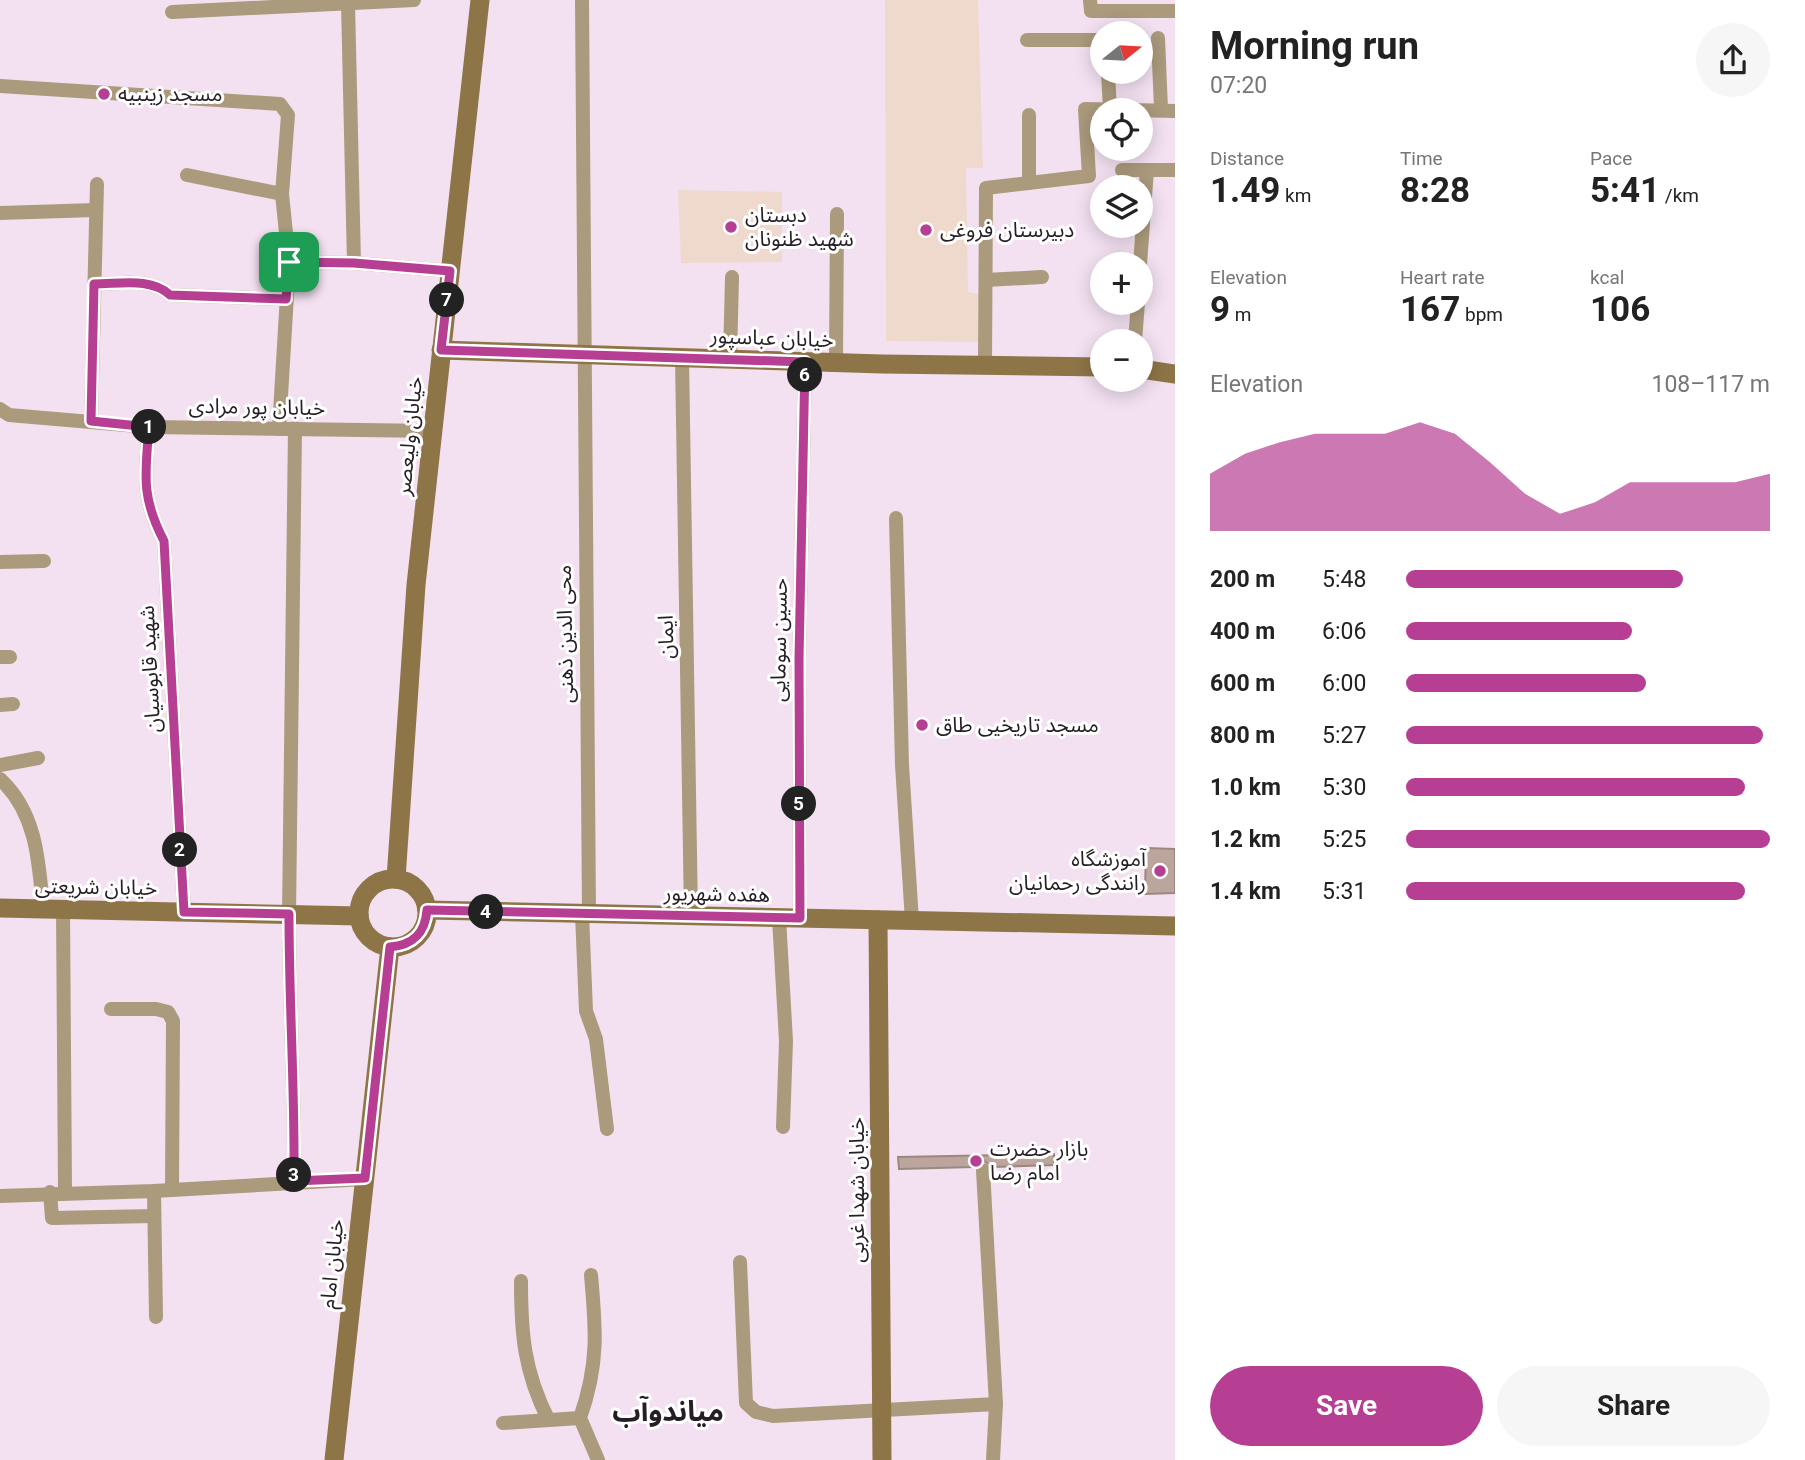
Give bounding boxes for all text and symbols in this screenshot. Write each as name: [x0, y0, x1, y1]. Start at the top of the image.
north arrow: [1090, 21, 1153, 84]
map controls: [1090, 21, 1153, 392]
button: share: [1696, 23, 1770, 97]
text: Morning run: [1210, 24, 1419, 68]
text: 07:20: [1210, 72, 1267, 99]
place label: مسجد زینبیه: [118, 82, 222, 106]
marker: مسجد زینبیه: [96, 86, 112, 102]
button: locate: [1090, 98, 1153, 161]
text: Distance: [1210, 147, 1284, 170]
text: Time: [1400, 147, 1443, 170]
text: Pace: [1590, 147, 1632, 170]
text: 1.49: [1210, 170, 1280, 211]
text: 8:28: [1400, 170, 1470, 211]
text: 5:41: [1590, 170, 1660, 211]
button: layers: [1090, 175, 1153, 238]
text: km: [1280, 184, 1311, 207]
text: /km: [1660, 184, 1699, 207]
place label: دبستان شهید ظنونان: [745, 203, 854, 251]
place label: دبیرستان فروغی: [940, 218, 1074, 242]
marker: دبستان شهید ظنونان: [723, 219, 739, 235]
marker: دبیرستان فروغی: [918, 222, 934, 238]
pin: [259, 232, 319, 292]
icon: arrive: [270, 243, 308, 281]
button: +: [1090, 252, 1153, 315]
text: Elevation: [1210, 266, 1287, 289]
text: Heart rate: [1400, 266, 1485, 289]
text: kcal: [1590, 266, 1624, 289]
pin: 7: [430, 282, 464, 318]
text: 7: [441, 288, 452, 311]
text: 9: [1210, 289, 1230, 330]
text: 167: [1400, 289, 1460, 330]
text: 106: [1590, 289, 1650, 330]
text: m: [1230, 303, 1251, 326]
text: bpm: [1460, 303, 1503, 326]
street label: خیابان عباسپور: [709, 324, 834, 353]
button: −: [1090, 329, 1153, 392]
pin: 6: [788, 358, 822, 392]
text: 6: [799, 363, 810, 386]
text: Elevation: [1210, 371, 1303, 398]
text: 108–117 m: [1651, 371, 1770, 398]
street label: خیابان ولیعصر: [391, 375, 427, 498]
street label: خیابان پور مرادی: [188, 394, 325, 421]
pin: 1: [132, 410, 166, 444]
text: 1: [143, 415, 154, 438]
street label: محی الدین ذهنی: [552, 565, 578, 703]
text: 200 m: [1210, 566, 1275, 593]
text: 5:48: [1322, 566, 1366, 593]
street label: حسین سومایی: [766, 578, 792, 702]
street label: شهید قابوسیان: [135, 605, 165, 733]
street label: ایمان: [654, 615, 678, 659]
text: 400 m: [1210, 618, 1275, 645]
text: 6:06: [1322, 618, 1366, 645]
text: 600 m: [1210, 670, 1275, 697]
text: 6:00: [1322, 670, 1366, 697]
place label: مسجد تاریخیی طاق: [936, 713, 1099, 737]
marker: مسجد تاریخیی طاق: [914, 717, 930, 733]
text: 800 m: [1210, 722, 1275, 749]
text: 5:27: [1322, 722, 1366, 749]
text: 1.0 km: [1210, 774, 1281, 801]
text: 5:30: [1322, 774, 1366, 801]
pin: 5: [782, 786, 816, 822]
text: 5: [793, 792, 804, 815]
text: 1.2 km: [1210, 826, 1281, 853]
text: 5:25: [1322, 826, 1366, 853]
pin: 2: [162, 832, 198, 868]
text: 2: [174, 838, 185, 861]
place label: آموزشگاه رانندگی رحمانیان: [1009, 847, 1147, 895]
marker: آموزشگاه رانندگی رحمانیان: [1152, 863, 1168, 879]
street label: خیابان شریعتی: [35, 874, 157, 900]
text: 1.4 km: [1210, 878, 1281, 905]
text: 5:31: [1322, 878, 1366, 905]
street label: هفده شهریور: [663, 881, 770, 907]
pin: 4: [468, 894, 504, 930]
text: 4: [480, 900, 491, 923]
street label: خیابان شهدا غربی: [845, 1117, 869, 1263]
place label: بازار حضرت امام رضا: [990, 1137, 1088, 1189]
marker: بازار حضرت امام رضا: [968, 1153, 984, 1169]
pin: 3: [276, 1158, 312, 1192]
text: 3: [288, 1163, 299, 1186]
street label: خیابان امام: [315, 1218, 353, 1310]
button: Save: [1210, 1366, 1483, 1446]
button: Share: [1497, 1366, 1770, 1446]
district label: میاندوآب: [612, 1395, 724, 1428]

